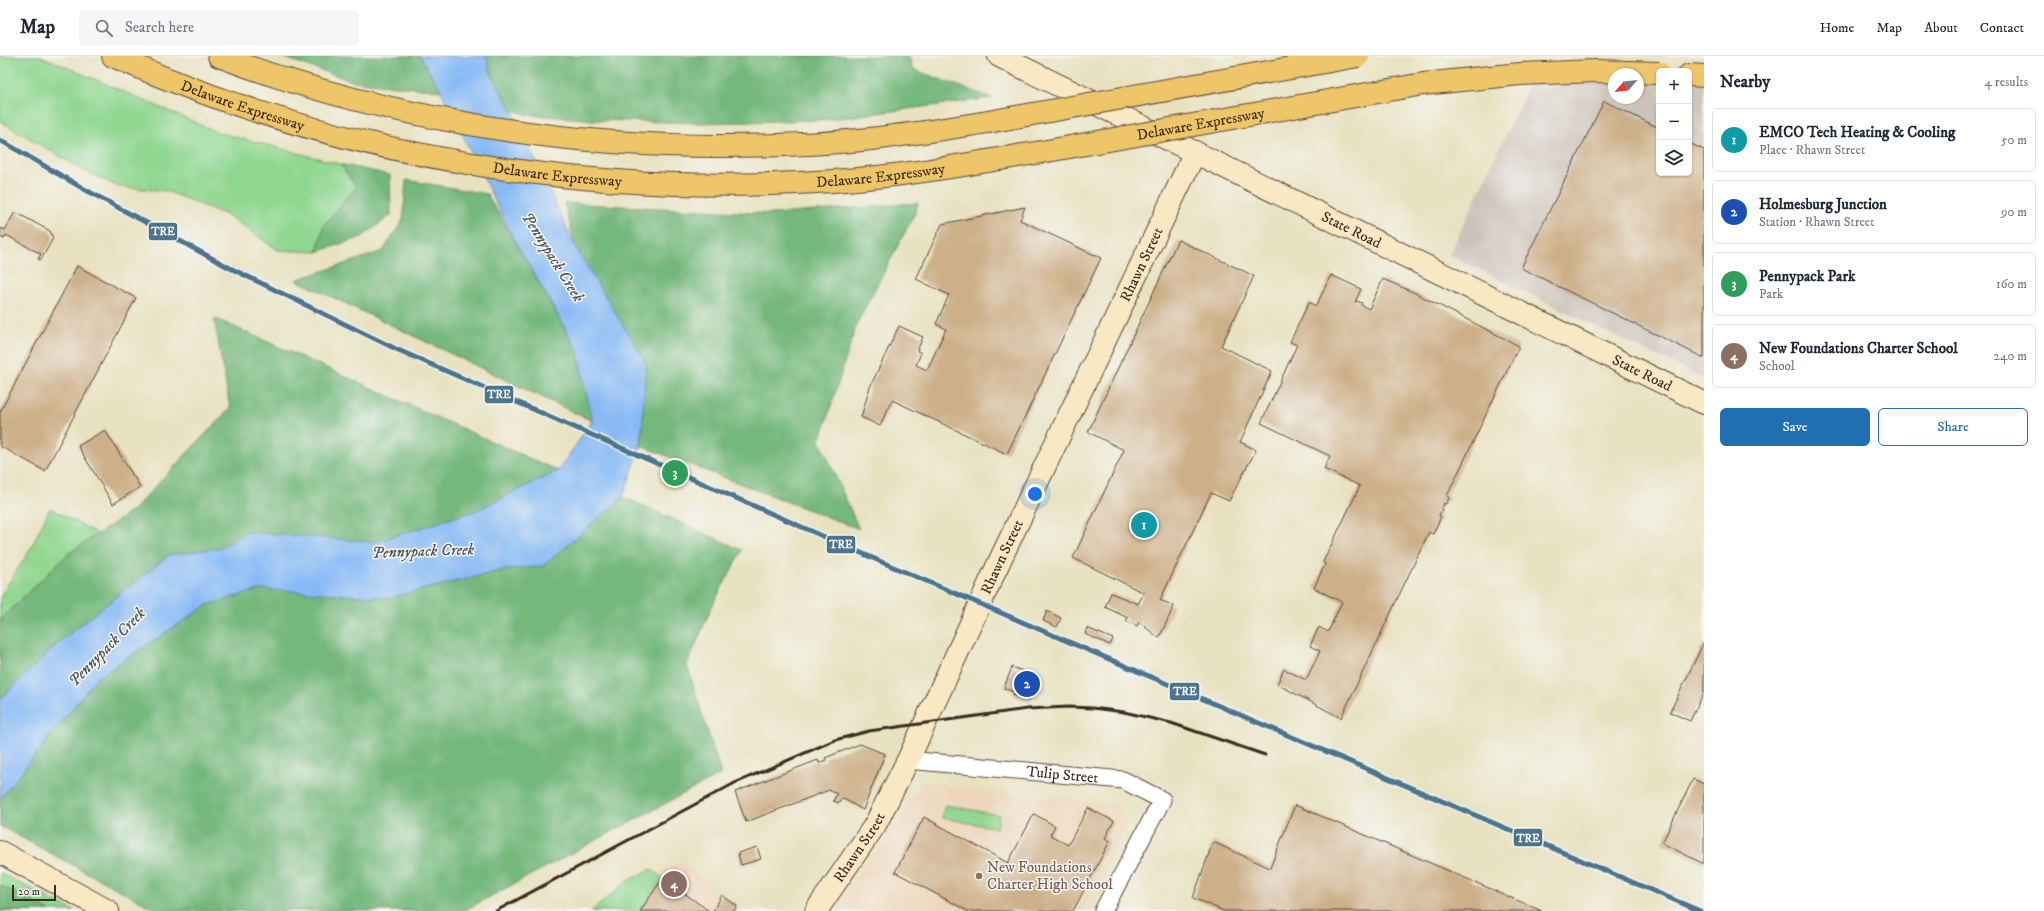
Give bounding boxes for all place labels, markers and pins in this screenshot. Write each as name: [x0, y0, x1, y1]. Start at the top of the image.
pin: 3: [662, 458, 688, 488]
pin: 1: [1131, 510, 1157, 540]
pin: 2: [1014, 669, 1040, 699]
place label: New Foundations Charter High School: [987, 858, 1113, 894]
pin: 4: [661, 869, 687, 899]
marker: New Foundations Charter High School: [974, 871, 984, 881]

